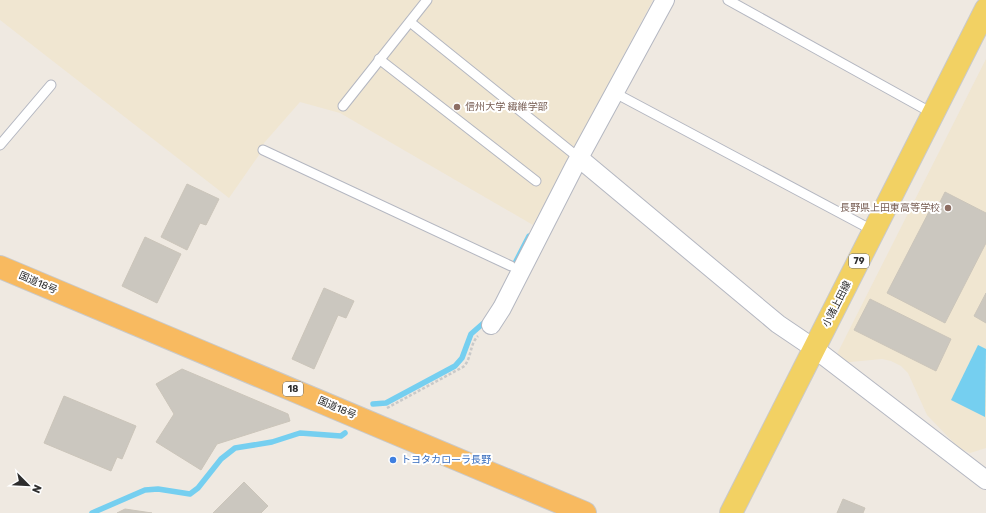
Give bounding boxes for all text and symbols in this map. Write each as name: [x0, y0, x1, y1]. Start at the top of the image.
place label: 信州大学 繊維学部: [465, 101, 547, 113]
marker: 信州大学 繊維学部: [452, 102, 462, 112]
place label: 長野県上田東高等学校: [840, 202, 940, 214]
marker: 長野県上田東高等学校: [943, 203, 953, 213]
road number: 79: [849, 254, 869, 268]
street label: 国道18号: [17, 270, 59, 296]
street label: 小諸上田線: [820, 279, 854, 329]
road number: 18: [283, 382, 303, 396]
street label: 国道18号: [316, 395, 358, 421]
place label: トヨタカローラ長野: [401, 454, 491, 466]
marker: トヨタカローラ長野: [388, 455, 398, 465]
north arrow: [8, 465, 48, 505]
text: N: [29, 483, 44, 495]

